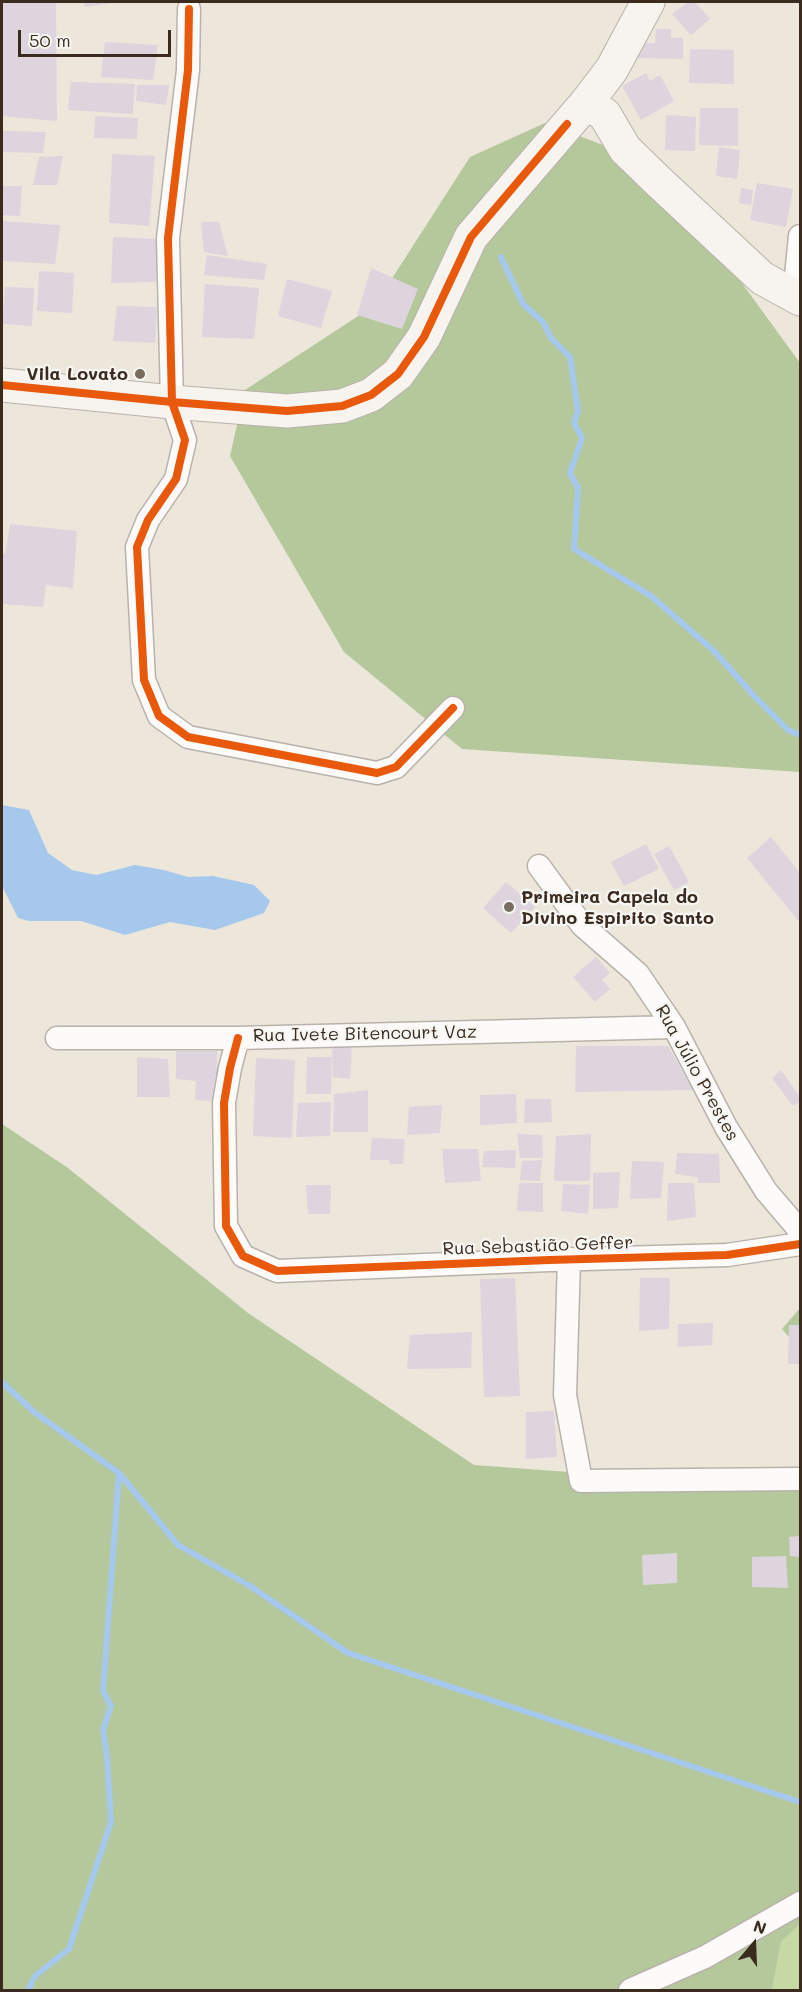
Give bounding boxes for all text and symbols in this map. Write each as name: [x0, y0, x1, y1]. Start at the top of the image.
scale bar: [21, 18, 174, 56]
text: 50 m: [29, 28, 71, 52]
place label: Vila Lovato: [27, 363, 128, 385]
marker: Vila Lovato: [133, 367, 147, 381]
place label: Primeira Capela do Divino Espirito Santo: [521, 886, 714, 928]
marker: Primeira Capela do Divino Espirito Santo: [502, 900, 516, 914]
street label: Rua Júlio Prestes: [651, 1001, 743, 1145]
street label: Rua Ivete Bitencourt Vaz: [253, 1021, 477, 1047]
street label: Rua Sebastião Geffer: [442, 1232, 634, 1260]
north arrow: [724, 1914, 784, 1974]
text: N: [751, 1915, 769, 1938]

